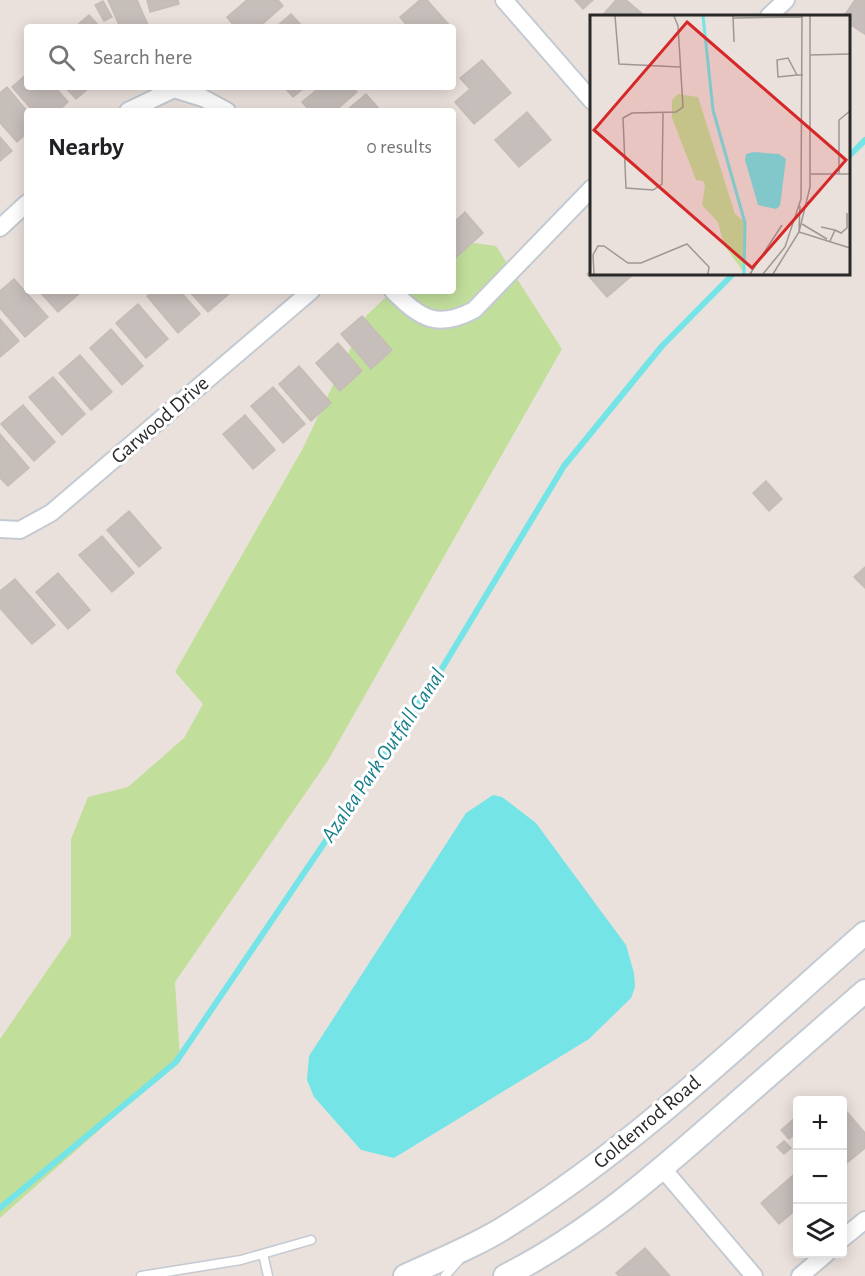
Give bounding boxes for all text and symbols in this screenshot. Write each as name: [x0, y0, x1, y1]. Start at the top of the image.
inset map: [590, 15, 850, 274]
search box: [24, 24, 456, 90]
icon: search: [45, 41, 78, 74]
text: Search here: [93, 46, 192, 68]
text: Nearby: [48, 134, 124, 160]
text: 0 results: [366, 137, 432, 157]
street label: Garwood Drive: [107, 372, 213, 468]
water label: Azalea Park Outfall Canal: [316, 664, 449, 846]
street label: Goldenrod Road: [590, 1071, 704, 1172]
map controls: [793, 1096, 847, 1258]
button: +: [793, 1096, 847, 1150]
button: −: [793, 1150, 847, 1204]
button: layers: [793, 1204, 847, 1258]

